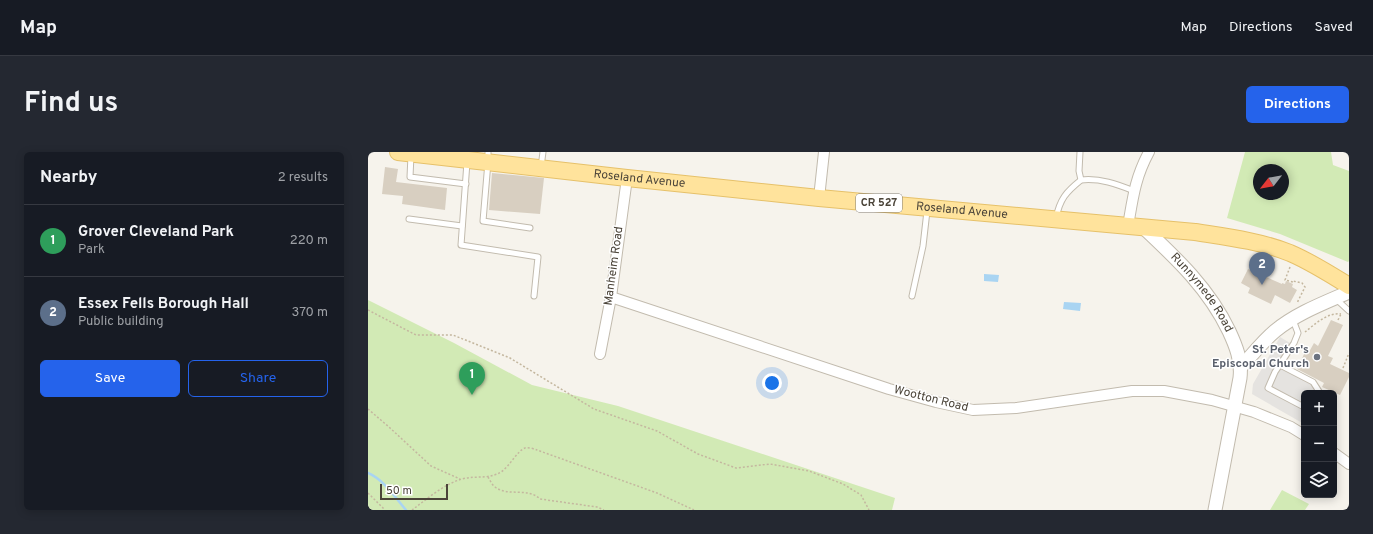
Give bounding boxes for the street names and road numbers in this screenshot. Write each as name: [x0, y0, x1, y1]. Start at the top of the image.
street label: Roseland Avenue: [593, 166, 686, 192]
road number: CR 527: [856, 194, 902, 212]
street label: Roseland Avenue: [915, 199, 1008, 223]
street label: Manheim Road: [601, 225, 627, 307]
street label: Runnymede Road: [1167, 250, 1236, 335]
street label: Wootton Road: [892, 382, 970, 416]

